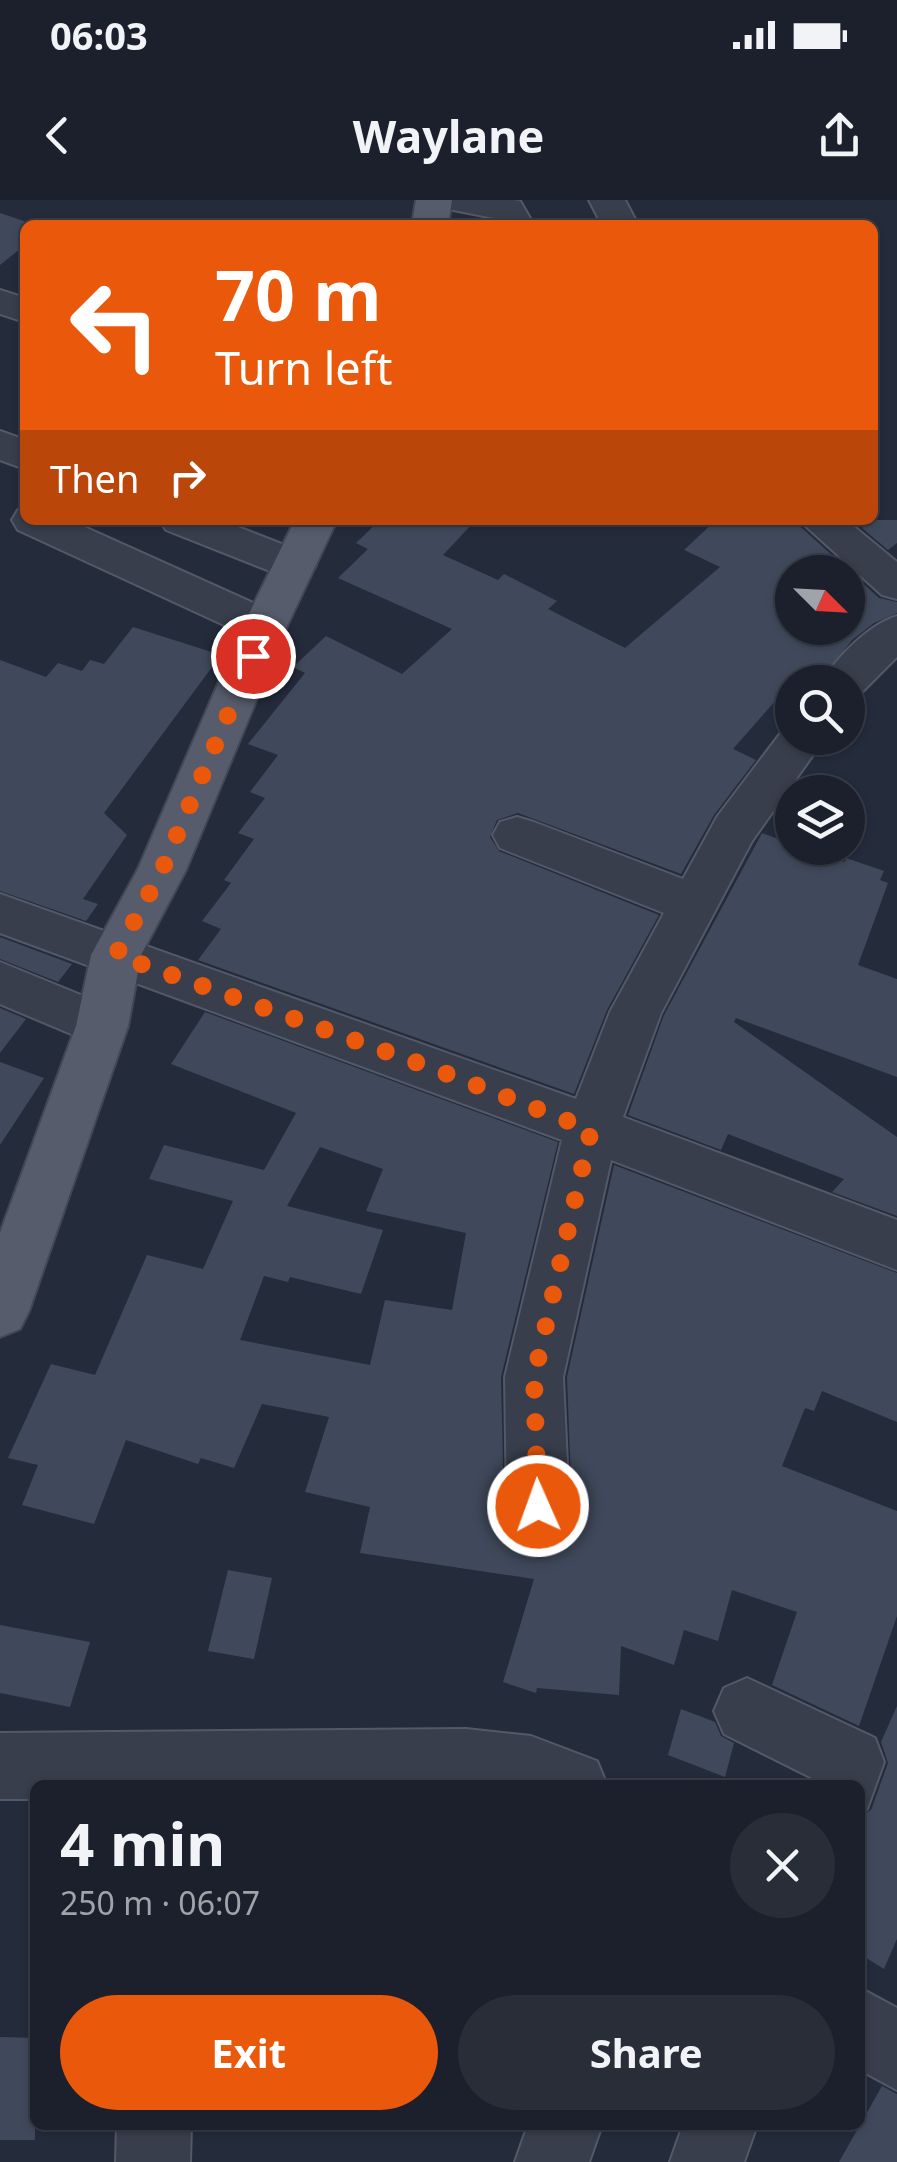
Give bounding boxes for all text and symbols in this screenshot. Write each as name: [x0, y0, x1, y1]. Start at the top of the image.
text: 06:03: [50, 9, 148, 61]
text: Waylane: [353, 105, 544, 166]
icon: back: [30, 108, 85, 163]
icon: share: [812, 108, 867, 163]
text: 70 m: [215, 246, 382, 342]
icon: left: [50, 260, 180, 390]
text: Turn left: [215, 337, 392, 398]
icon: right: [160, 450, 215, 505]
text: Then: [50, 452, 140, 504]
north arrow: [775, 555, 865, 645]
map controls: [775, 555, 865, 865]
pin: [211, 614, 296, 699]
icon: arrive: [226, 629, 281, 684]
button: search: [775, 665, 865, 755]
button: layers: [775, 775, 865, 865]
position arrow: [486, 1454, 590, 1558]
text: 4 min: [60, 1802, 225, 1884]
button: close: [730, 1813, 835, 1918]
text: 250 m · 06:07: [60, 1881, 260, 1924]
button: Exit: [60, 1995, 438, 2110]
button: Share: [458, 1995, 835, 2110]

